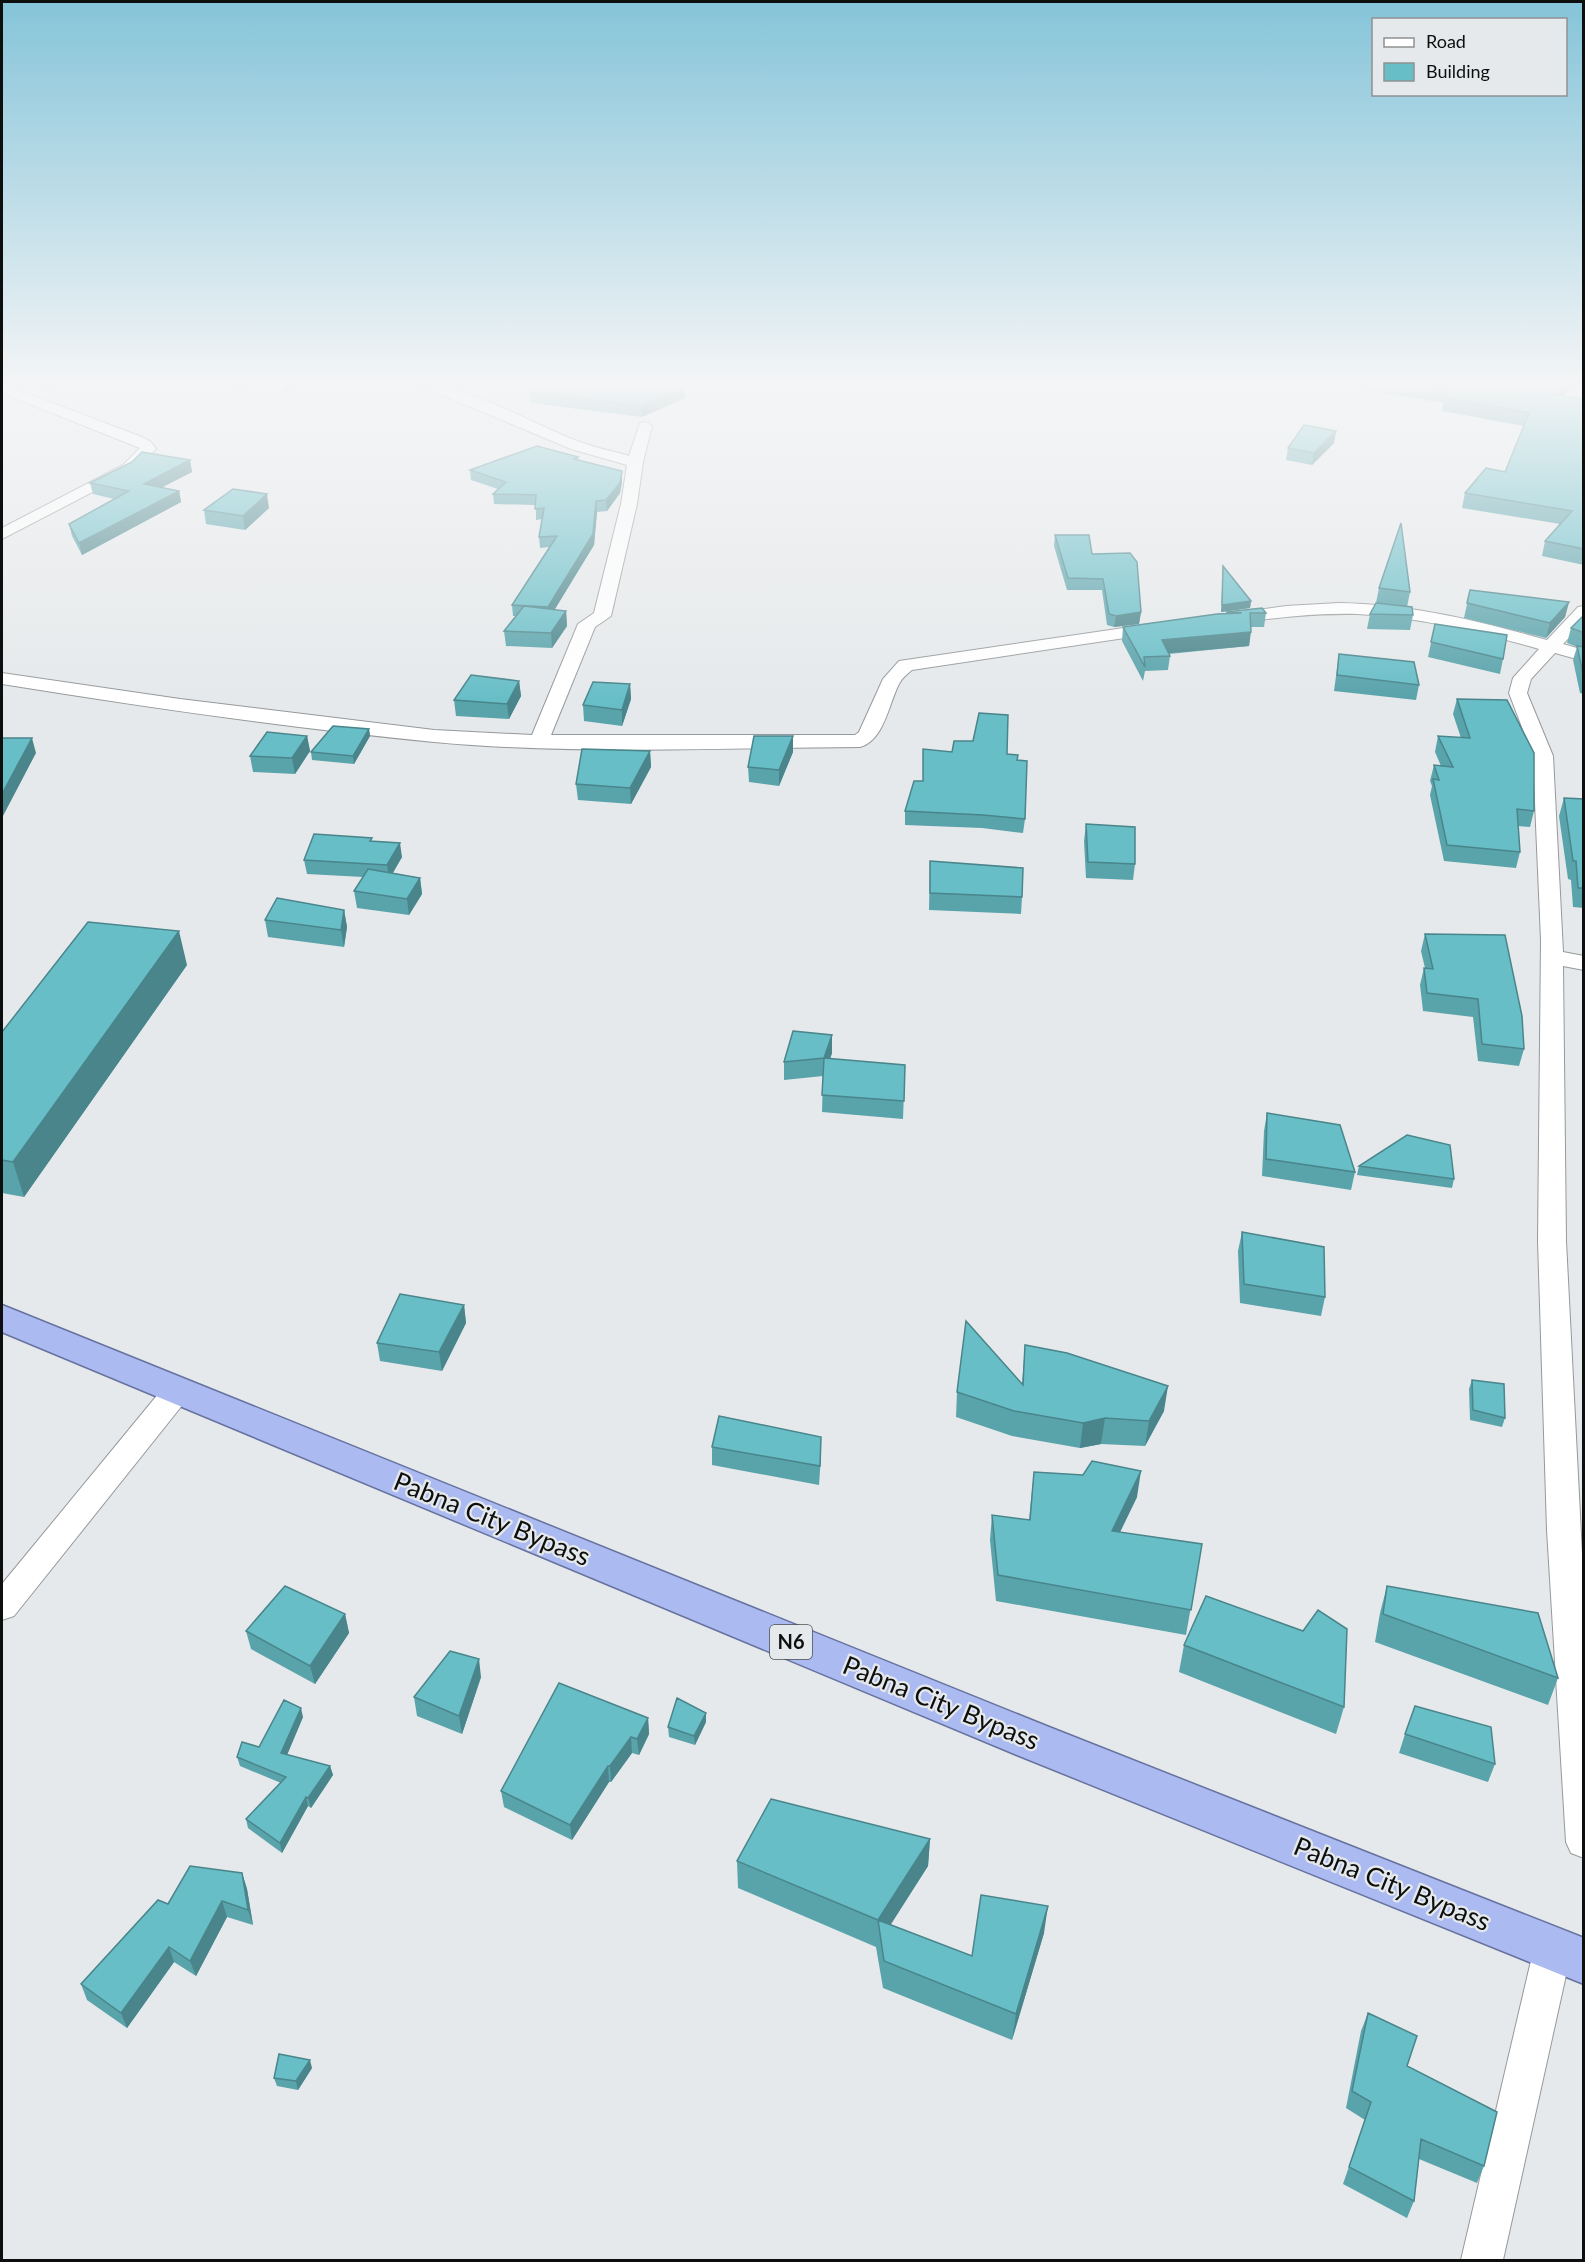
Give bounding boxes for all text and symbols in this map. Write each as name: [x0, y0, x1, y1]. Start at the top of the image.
legend: [1372, 18, 1567, 96]
text: Road: [1426, 30, 1466, 52]
text: Building: [1426, 60, 1490, 82]
street label: Pabna City Bypass: [389, 1464, 595, 1572]
road number: N6: [770, 1625, 812, 1659]
street label: Pabna City Bypass: [838, 1648, 1044, 1756]
street label: Pabna City Bypass: [1289, 1829, 1495, 1937]

